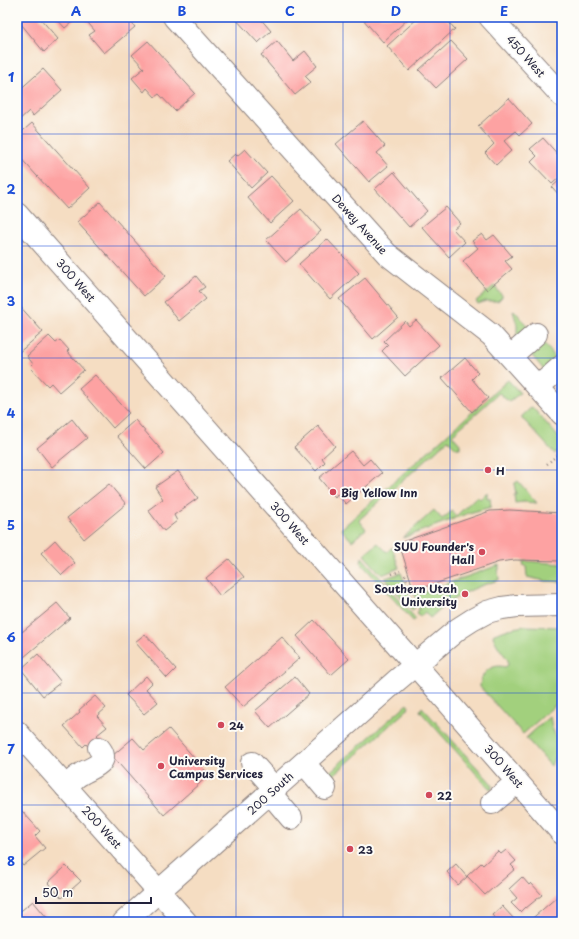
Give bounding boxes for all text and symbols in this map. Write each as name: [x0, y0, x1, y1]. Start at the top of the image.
text: A: [71, 1, 81, 20]
text: B: [178, 1, 187, 20]
text: C: [285, 1, 295, 20]
text: D: [391, 1, 401, 20]
text: E: [500, 1, 508, 20]
street label: 450 West: [502, 31, 550, 81]
text: 1: [8, 67, 14, 86]
text: 2: [6, 179, 16, 198]
street label: Dewey Avenue: [328, 190, 392, 258]
street label: 300 West: [52, 255, 100, 306]
text: 3: [7, 291, 16, 310]
text: 4: [7, 403, 16, 422]
place label: H: [496, 462, 505, 479]
marker: H: [483, 465, 493, 475]
place label: Big Yellow Inn: [341, 484, 417, 501]
marker: Big Yellow Inn: [328, 487, 338, 497]
street label: 300 West: [266, 498, 314, 549]
text: 5: [7, 515, 15, 534]
place label: SUU Founder's Hall: [394, 538, 474, 568]
marker: SUU Founder's Hall: [477, 547, 487, 557]
place label: Southern Utah University: [375, 580, 457, 610]
marker: Southern Utah University: [460, 589, 470, 599]
text: 6: [6, 627, 16, 646]
place label: 24: [229, 717, 244, 734]
marker: 24: [216, 720, 226, 730]
text: 7: [7, 739, 15, 758]
street label: 300 West: [480, 741, 528, 792]
place label: University Campus Services: [169, 752, 264, 782]
marker: University Campus Services: [156, 761, 166, 771]
street label: 200 South: [243, 768, 297, 818]
place label: 22: [437, 787, 452, 804]
marker: 22: [424, 790, 434, 800]
street label: 200 West: [78, 802, 126, 853]
place label: 23: [358, 841, 373, 858]
marker: 23: [345, 844, 355, 854]
text: 8: [7, 851, 15, 870]
scale bar: [36, 879, 151, 905]
text: 50 m: [42, 883, 73, 901]

